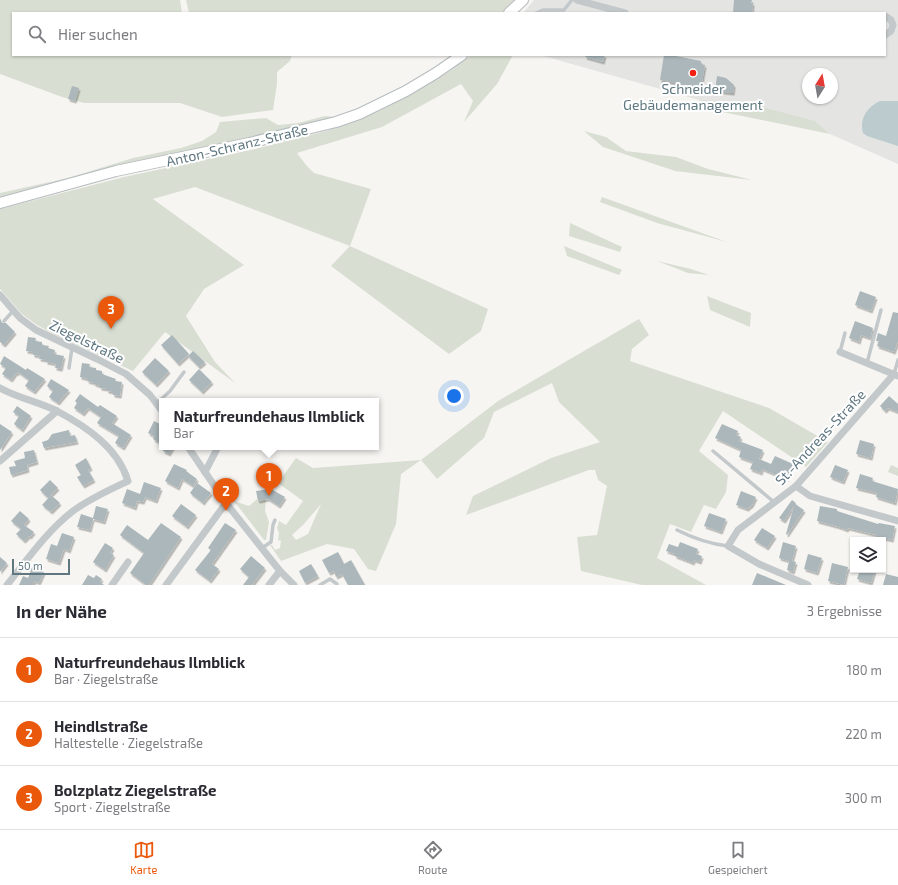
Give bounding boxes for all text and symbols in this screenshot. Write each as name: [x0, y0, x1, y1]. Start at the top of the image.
search box: [12, 12, 886, 56]
icon: search: [26, 23, 48, 45]
text: Hier suchen: [58, 25, 138, 43]
marker: Schneider Gebäudemanagement: [688, 68, 698, 78]
north arrow: [802, 68, 838, 104]
place label: Schneider Gebäudemanagement: [623, 80, 763, 113]
street label: Anton-Schranz-Straße: [164, 120, 310, 170]
pin: 3: [98, 296, 124, 329]
street label: Ziegelstraße: [47, 316, 127, 366]
your location: [444, 386, 464, 406]
street label: St.-Andreas-Straße: [771, 386, 869, 488]
popup: [159, 398, 379, 450]
text: Naturfreundehaus Ilmblick: [173, 407, 365, 425]
text: Bar: [173, 425, 194, 441]
pin: 1: [256, 463, 282, 496]
pin: 2: [213, 478, 239, 511]
map controls: [850, 537, 886, 573]
button: layers: [850, 537, 886, 573]
scale bar: [12, 557, 70, 576]
text: 50 m: [18, 559, 43, 572]
text: In der Nähe: [16, 601, 107, 621]
text: 3 Ergebnisse: [807, 603, 882, 619]
text: Naturfreundehaus Ilmblick: [54, 653, 245, 671]
text: 1: [26, 662, 32, 678]
text: 180 m: [847, 662, 882, 678]
text: Bar · Ziegelstraße: [54, 671, 158, 687]
text: Heindlstraße: [54, 717, 148, 735]
text: 2: [25, 726, 33, 742]
text: 220 m: [845, 726, 882, 742]
text: Haltestelle · Ziegelstraße: [54, 735, 203, 751]
text: Bolzplatz Ziegelstraße: [54, 781, 217, 799]
text: 3: [25, 790, 33, 806]
text: 300 m: [845, 790, 882, 806]
text: Sport · Ziegelstraße: [54, 799, 171, 815]
tab: Karte: [130, 839, 157, 876]
tab: Route: [418, 839, 447, 876]
tab: Gespeichert: [708, 839, 768, 876]

